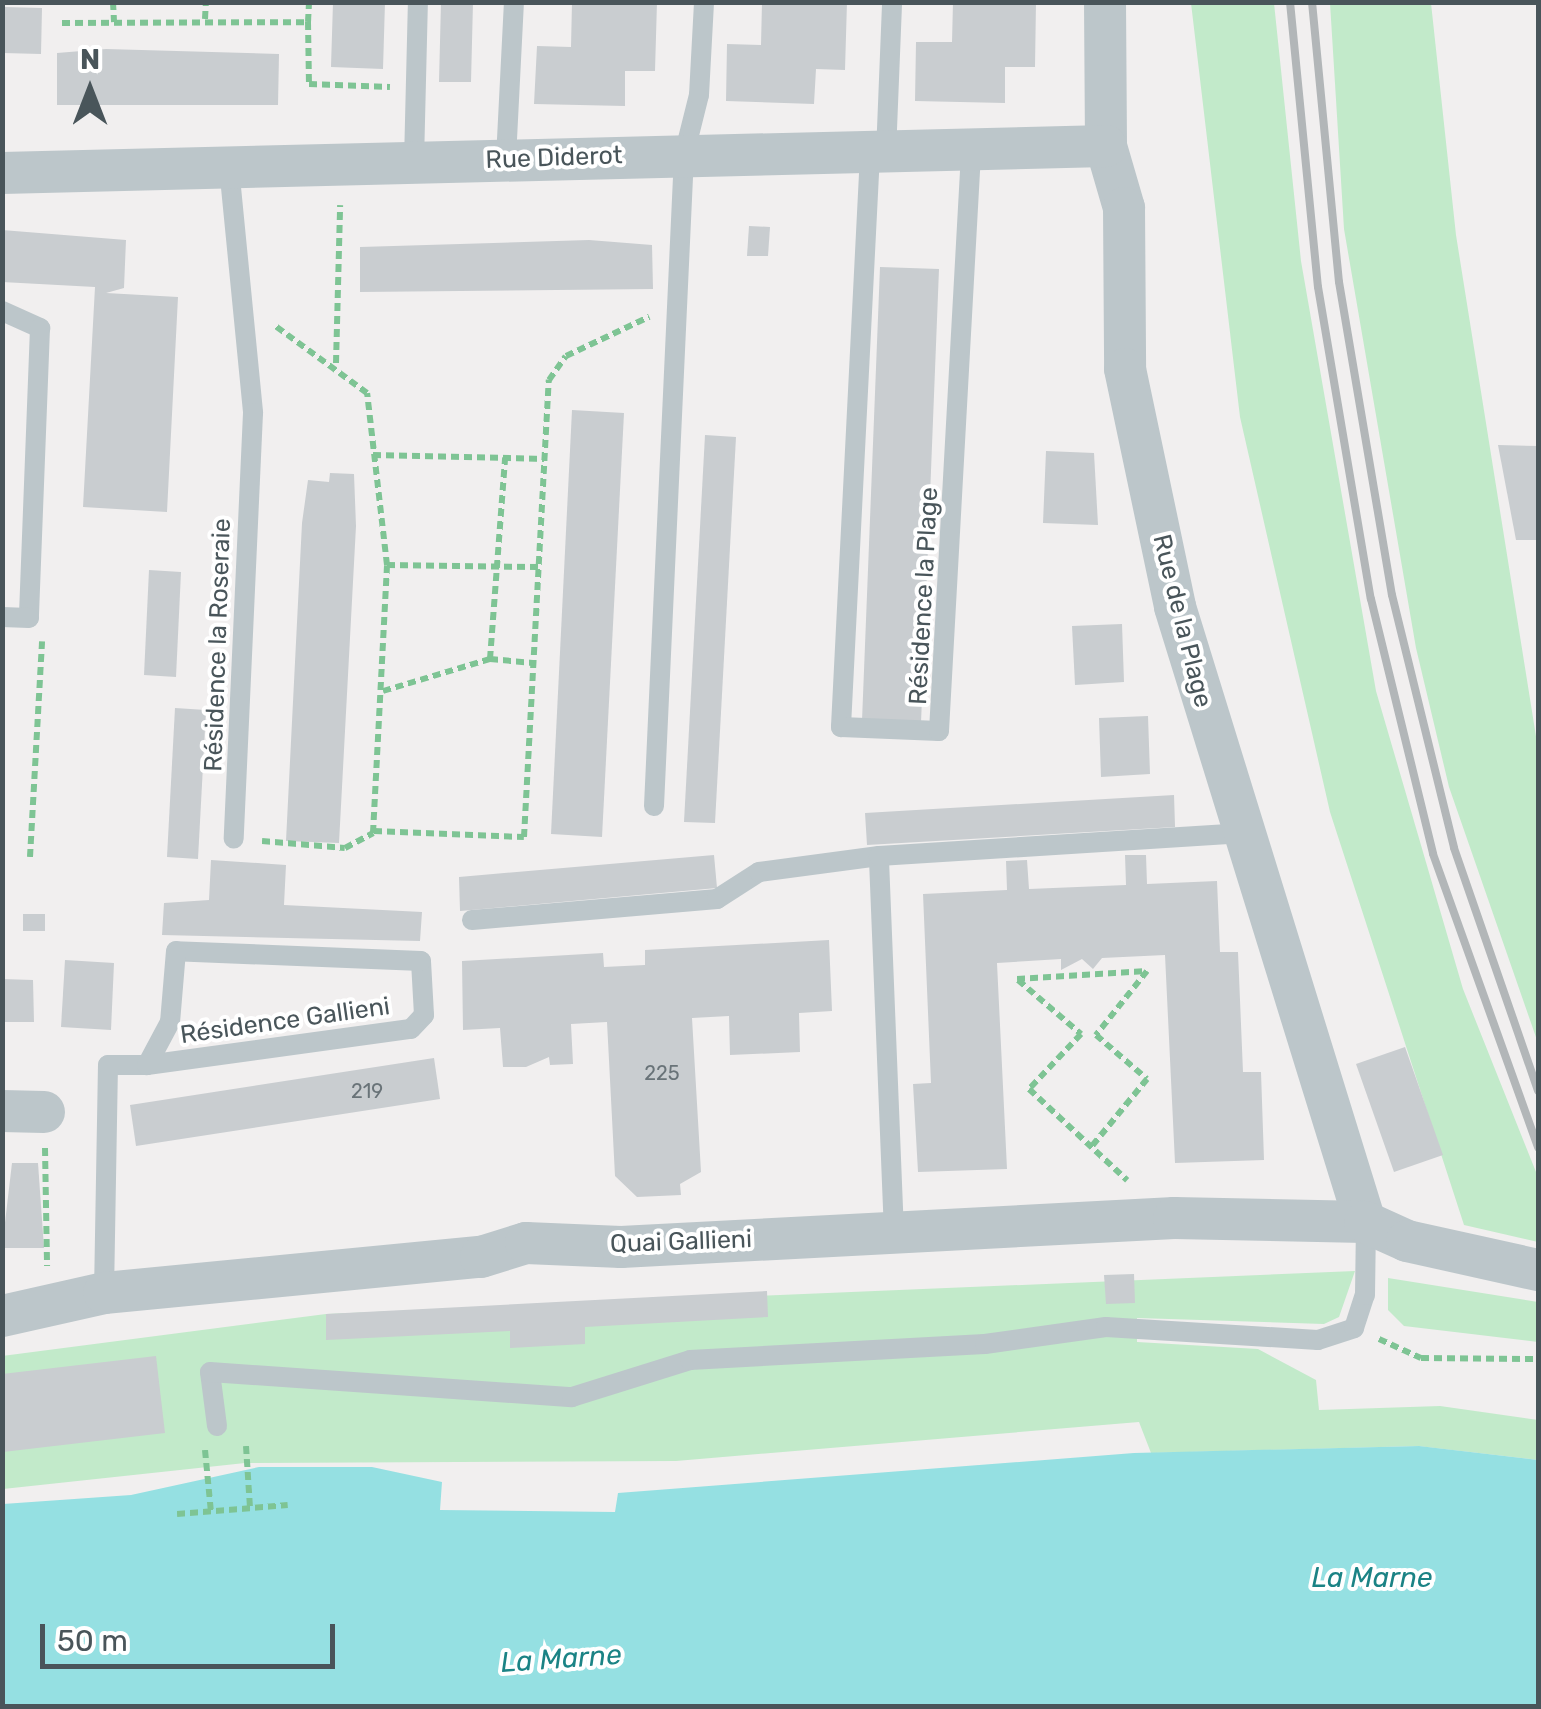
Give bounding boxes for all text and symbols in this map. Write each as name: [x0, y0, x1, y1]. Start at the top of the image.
north arrow: [40, 40, 140, 140]
text: N: [80, 43, 100, 76]
street label: Rue Diderot: [485, 141, 623, 175]
street label: Résidence la Plage: [903, 486, 945, 706]
street label: Résidence la Roseraie: [199, 518, 237, 772]
street label: Rue de la Plage: [1146, 531, 1218, 711]
street label: Résidence Gallieni: [178, 991, 392, 1051]
house number: 225: [644, 1061, 680, 1085]
house number: 219: [351, 1079, 383, 1103]
street label: Quai Gallieni: [609, 1225, 753, 1259]
water label: La Marne: [1312, 1561, 1432, 1595]
scale bar: [45, 1604, 340, 1666]
text: 50 m: [57, 1623, 128, 1659]
water label: La Marne: [499, 1638, 623, 1680]

